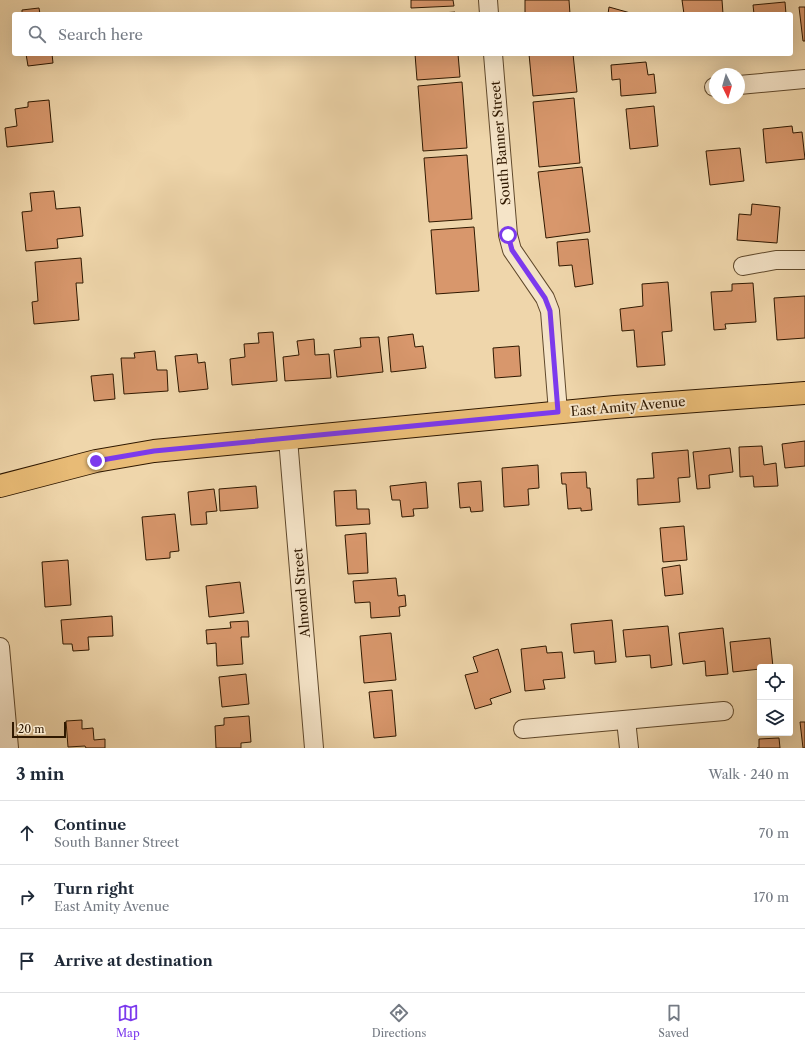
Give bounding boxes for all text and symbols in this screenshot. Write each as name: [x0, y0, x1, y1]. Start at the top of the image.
search box: [12, 12, 793, 56]
icon: search: [26, 23, 48, 45]
text: Search here: [58, 25, 143, 44]
north arrow: [709, 68, 745, 104]
street label: South Banner Street: [487, 80, 513, 206]
route start: [499, 226, 517, 244]
street label: East Amity Avenue: [570, 393, 686, 419]
route end: [87, 452, 105, 470]
street label: Almond Street: [289, 547, 313, 639]
map controls: [757, 664, 793, 736]
button: locate: [757, 664, 793, 700]
button: layers: [757, 700, 793, 736]
scale bar: [12, 720, 66, 739]
text: 20 m: [18, 722, 44, 736]
text: 3 min: [16, 764, 65, 784]
text: Walk · 240 m: [709, 766, 789, 782]
text: Continue: [54, 815, 126, 834]
icon: ahead: [16, 822, 38, 844]
text: 70 m: [759, 825, 789, 841]
text: South Banner Street: [54, 834, 179, 850]
text: Turn right: [54, 879, 134, 898]
icon: right: [16, 886, 38, 908]
text: 170 m: [753, 889, 789, 905]
text: East Amity Avenue: [54, 898, 169, 914]
icon: arrive: [16, 950, 38, 972]
text: Arrive at destination: [54, 951, 213, 970]
tab: Map: [116, 1002, 140, 1040]
tab: Directions: [372, 1002, 426, 1040]
tab: Saved: [658, 1002, 689, 1040]

